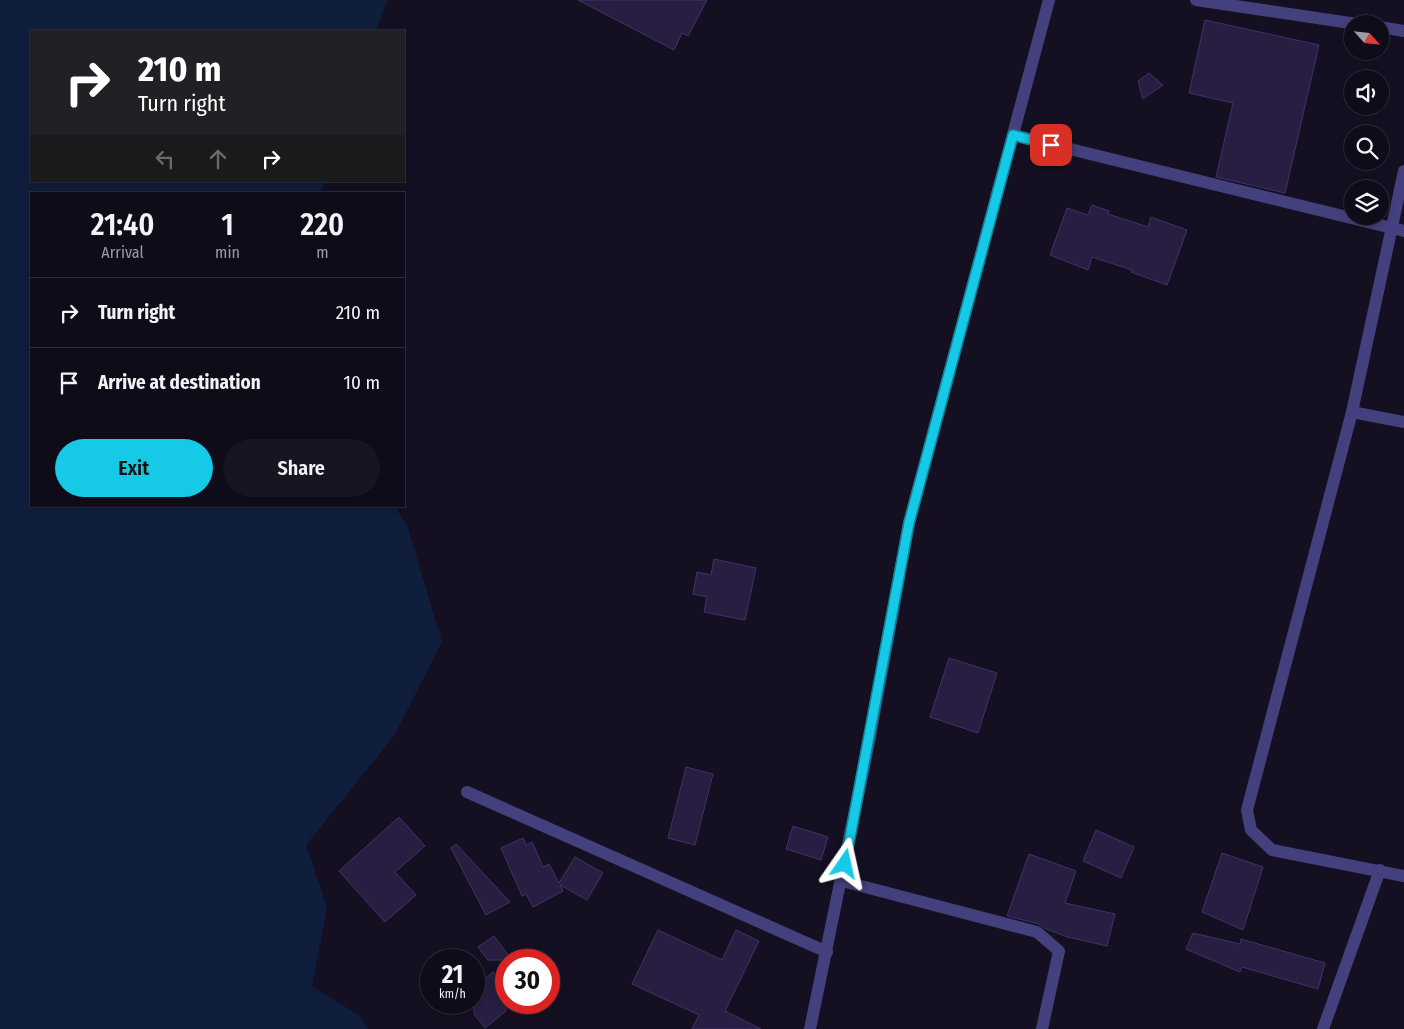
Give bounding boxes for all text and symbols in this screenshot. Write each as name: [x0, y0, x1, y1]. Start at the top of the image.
north arrow: [1344, 15, 1389, 60]
map controls: [1344, 15, 1389, 225]
text: 210 m: [138, 48, 222, 90]
icon: right: [55, 50, 120, 115]
button: sound: [1344, 70, 1389, 115]
text: Turn right: [138, 90, 226, 117]
pin: [1030, 124, 1072, 166]
button: search: [1344, 125, 1389, 170]
icon: arrive: [1037, 131, 1065, 159]
icon: left: [151, 145, 179, 173]
icon: ahead: [204, 145, 232, 173]
icon: right: [257, 145, 285, 173]
button: layers: [1344, 180, 1389, 225]
text: 21:40: [91, 207, 154, 243]
text: 1: [221, 207, 234, 243]
text: 220: [301, 207, 344, 243]
text: Arrival: [101, 243, 144, 262]
text: min: [215, 243, 240, 262]
text: m: [316, 243, 329, 262]
icon: right: [55, 299, 83, 327]
text: Turn right: [98, 301, 175, 324]
text: 210 m: [336, 301, 380, 324]
icon: arrive: [55, 369, 83, 397]
text: Arrive at destination: [98, 371, 261, 394]
text: 10 m: [344, 371, 380, 394]
button: Exit: [55, 439, 213, 497]
button: Share: [223, 439, 380, 497]
position arrow: [818, 837, 870, 889]
speed limit sign: 30: [495, 949, 560, 1014]
text: 21: [442, 960, 463, 990]
text: km/h: [439, 987, 466, 1001]

